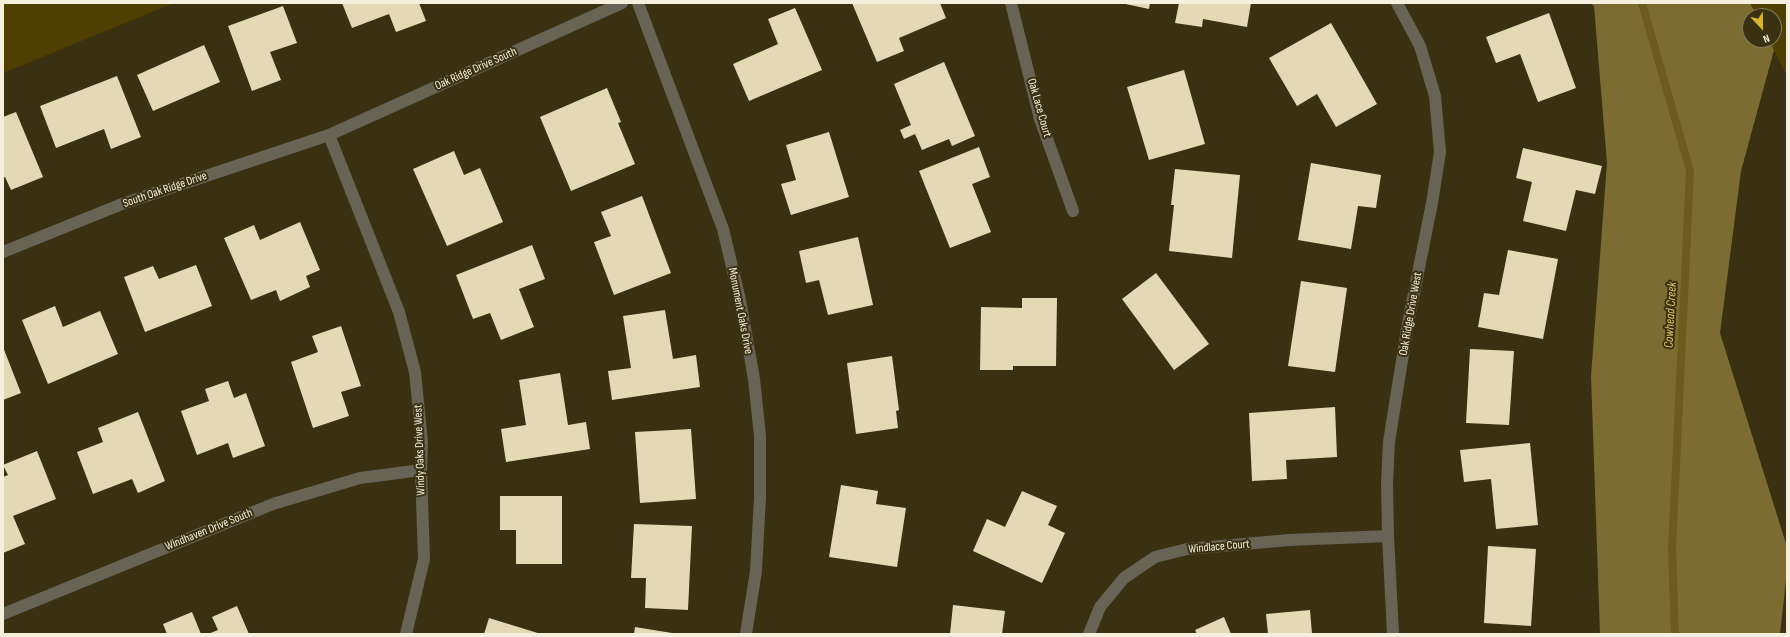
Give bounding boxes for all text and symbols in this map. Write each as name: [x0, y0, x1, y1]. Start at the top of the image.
north arrow: [1742, 8, 1782, 48]
text: N: [1761, 32, 1771, 46]
street label: Oak Ridge Drive South: [433, 45, 519, 93]
street label: Oak Lace Court: [1024, 77, 1054, 139]
street label: South Oak Ridge Drive: [121, 169, 209, 211]
street label: Monument Oaks Drive: [725, 267, 755, 355]
street label: Oak Ridge Drive West: [1397, 271, 1425, 357]
water label: Cowhead Creek: [1661, 282, 1681, 348]
street label: Windy Oaks Drive West: [411, 404, 429, 496]
street label: Windhaven Drive South: [163, 506, 255, 554]
street label: Windlace Court: [1188, 537, 1250, 557]

